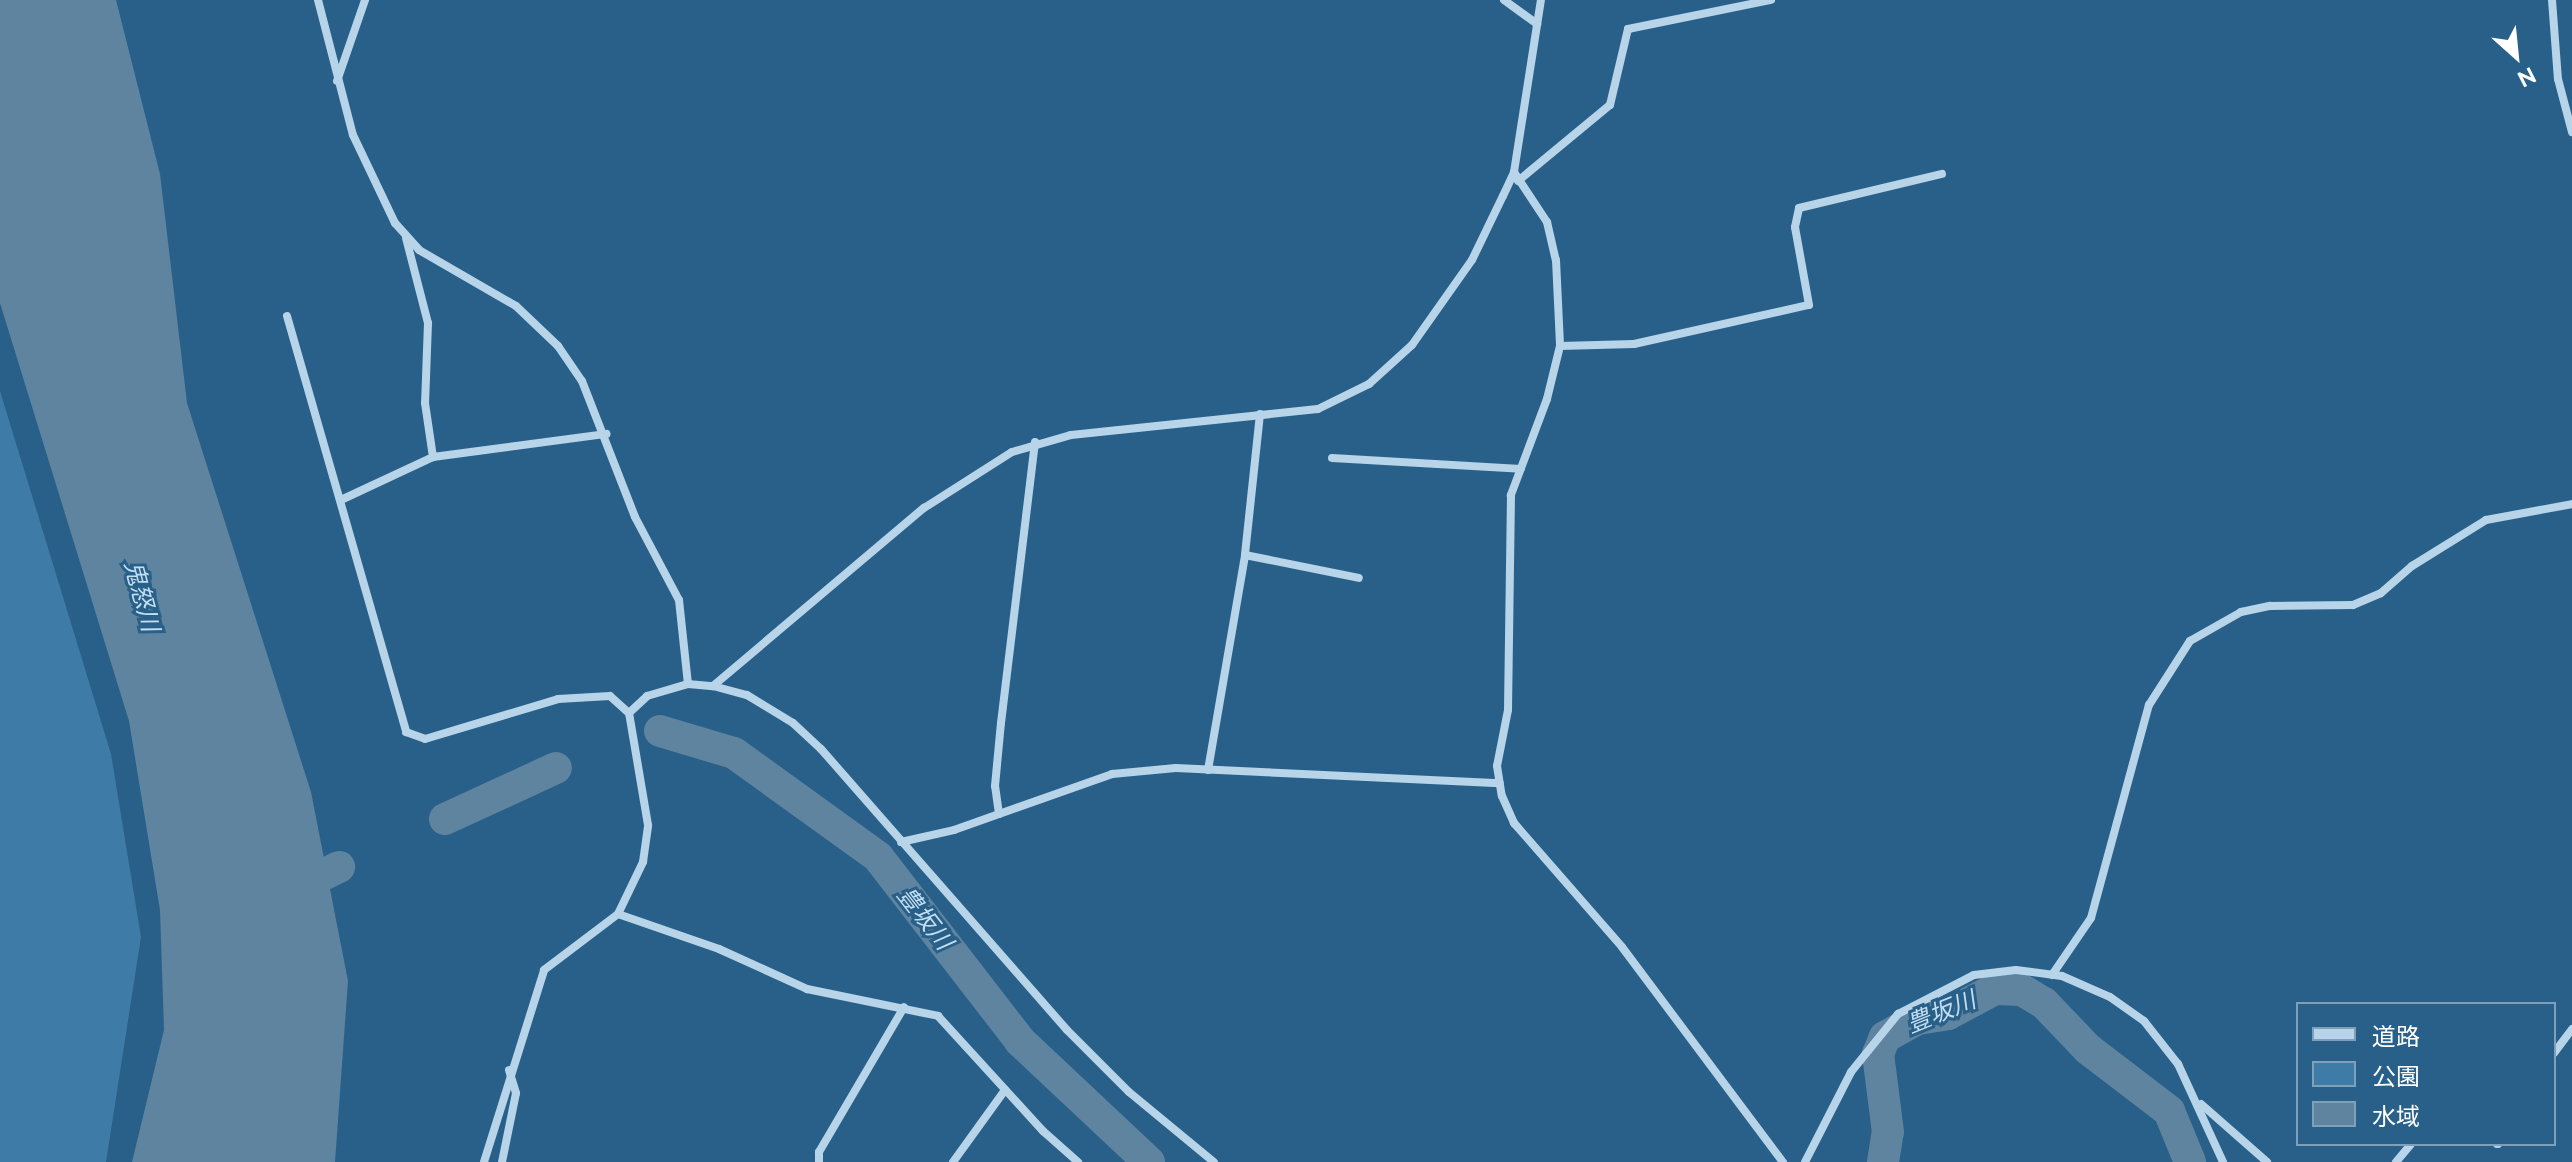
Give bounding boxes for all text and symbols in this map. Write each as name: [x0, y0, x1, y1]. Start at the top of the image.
north arrow: [2476, 16, 2556, 96]
text: N: [2514, 62, 2540, 93]
water label: 鬼怒川: [119, 557, 165, 635]
water label: 豊坂川: [891, 881, 959, 955]
water label: 豊坂川: [1902, 985, 1980, 1039]
legend: [2296, 1002, 2556, 1146]
text: 道路: [2372, 1022, 2420, 1051]
text: 公園: [2372, 1062, 2420, 1091]
text: 水域: [2372, 1102, 2420, 1131]

